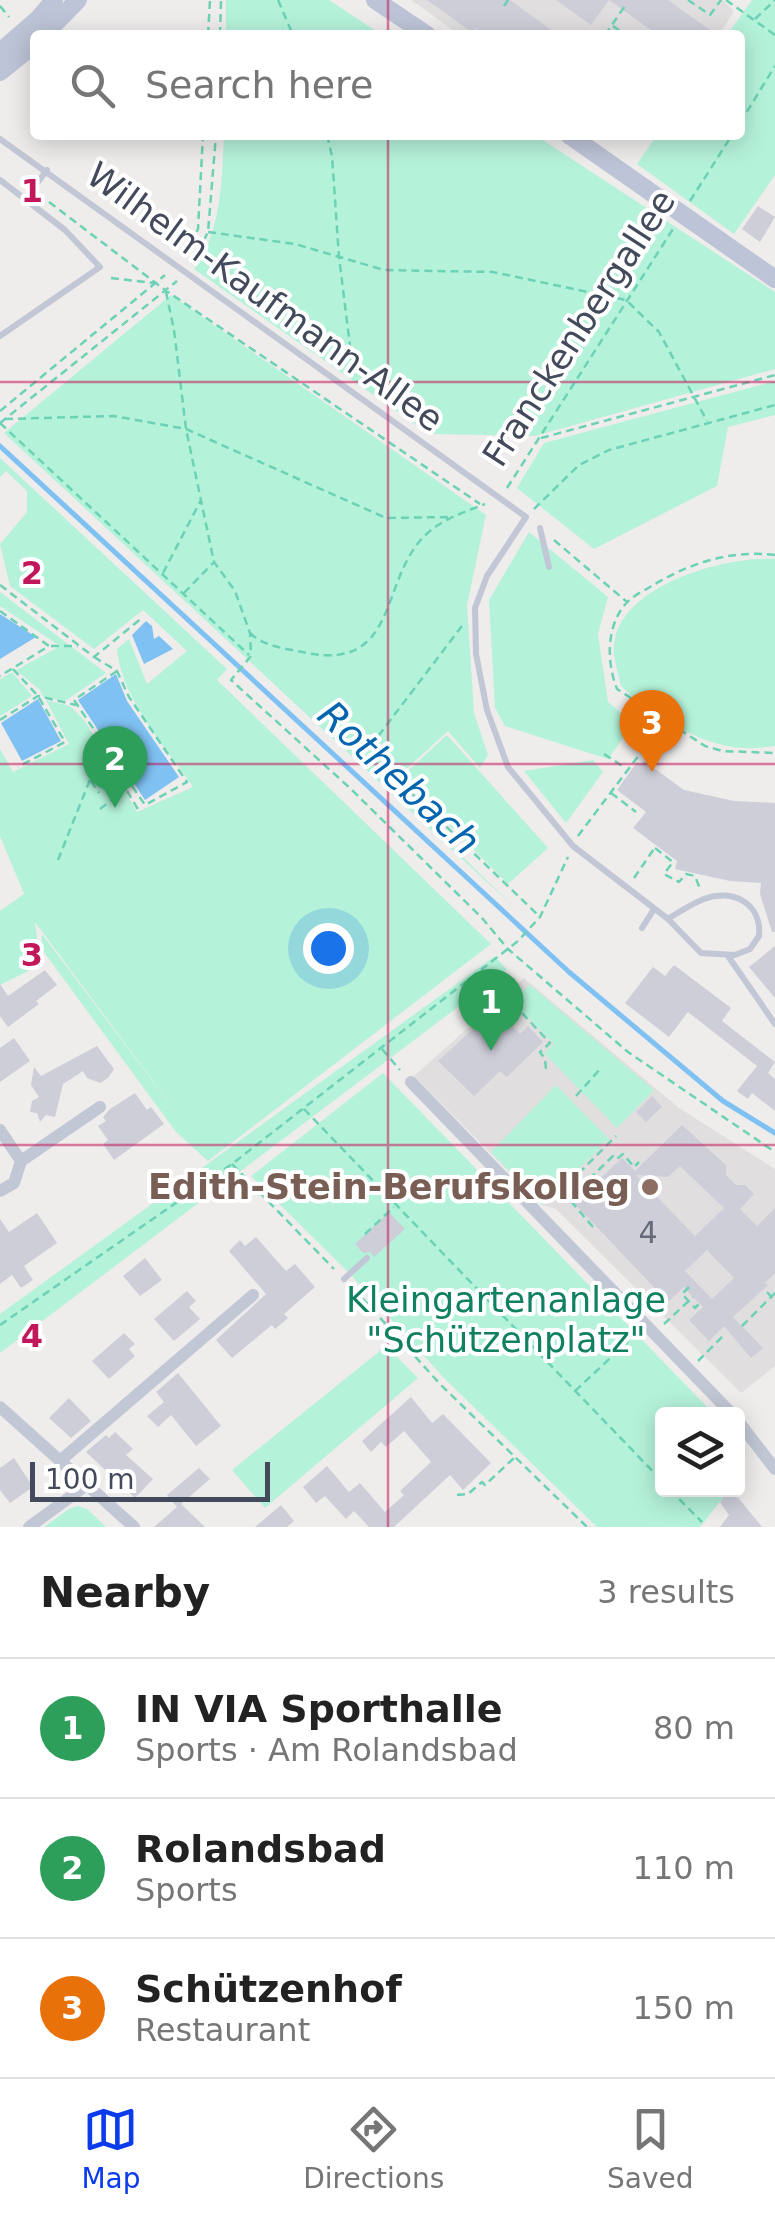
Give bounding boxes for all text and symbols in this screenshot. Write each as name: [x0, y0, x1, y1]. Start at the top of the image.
search box: [30, 30, 745, 140]
icon: search: [65, 58, 120, 113]
text: Search here: [145, 63, 373, 107]
street label: Wilhelm-Kaufmann-Allee: [79, 154, 451, 440]
text: 1: [21, 172, 43, 210]
street label: Franckenbergallee: [475, 182, 683, 474]
text: 2: [21, 554, 43, 592]
pin: 3: [620, 690, 684, 772]
water label: Rothebach: [309, 692, 489, 864]
pin: 2: [82, 726, 148, 808]
your location: [303, 923, 354, 974]
text: 3: [21, 936, 43, 974]
pin: 1: [458, 968, 524, 1051]
place label: Edith-Stein-Berufskolleg: [148, 1167, 630, 1207]
marker: Edith-Stein-Berufskolleg: [639, 1176, 661, 1198]
house number: 4: [638, 1215, 658, 1250]
park label: Kleingartenanlage "Schützenplatz": [346, 1280, 666, 1360]
text: 4: [21, 1317, 43, 1355]
map controls: [655, 1407, 745, 1497]
button: layers: [655, 1407, 745, 1497]
scale bar: [30, 1457, 270, 1502]
text: 100 m: [45, 1463, 135, 1496]
text: Nearby: [40, 1568, 210, 1617]
text: 3 results: [597, 1573, 735, 1611]
text: IN VIA Sporthalle: [135, 1687, 502, 1731]
text: 1: [61, 1709, 84, 1747]
text: 80 m: [653, 1709, 735, 1747]
text: Sports · Am Rolandsbad: [135, 1731, 518, 1769]
text: Rolandsbad: [135, 1827, 386, 1871]
text: 2: [61, 1849, 84, 1887]
text: 110 m: [633, 1849, 735, 1887]
text: Sports: [135, 1871, 238, 1909]
text: Schützenhof: [135, 1967, 402, 2011]
text: 3: [61, 1989, 84, 2027]
text: 150 m: [633, 1989, 735, 2027]
text: Restaurant: [135, 2011, 310, 2049]
tab: Map: [81, 2102, 140, 2195]
tab: Directions: [303, 2102, 444, 2195]
tab: Saved: [607, 2102, 694, 2195]

